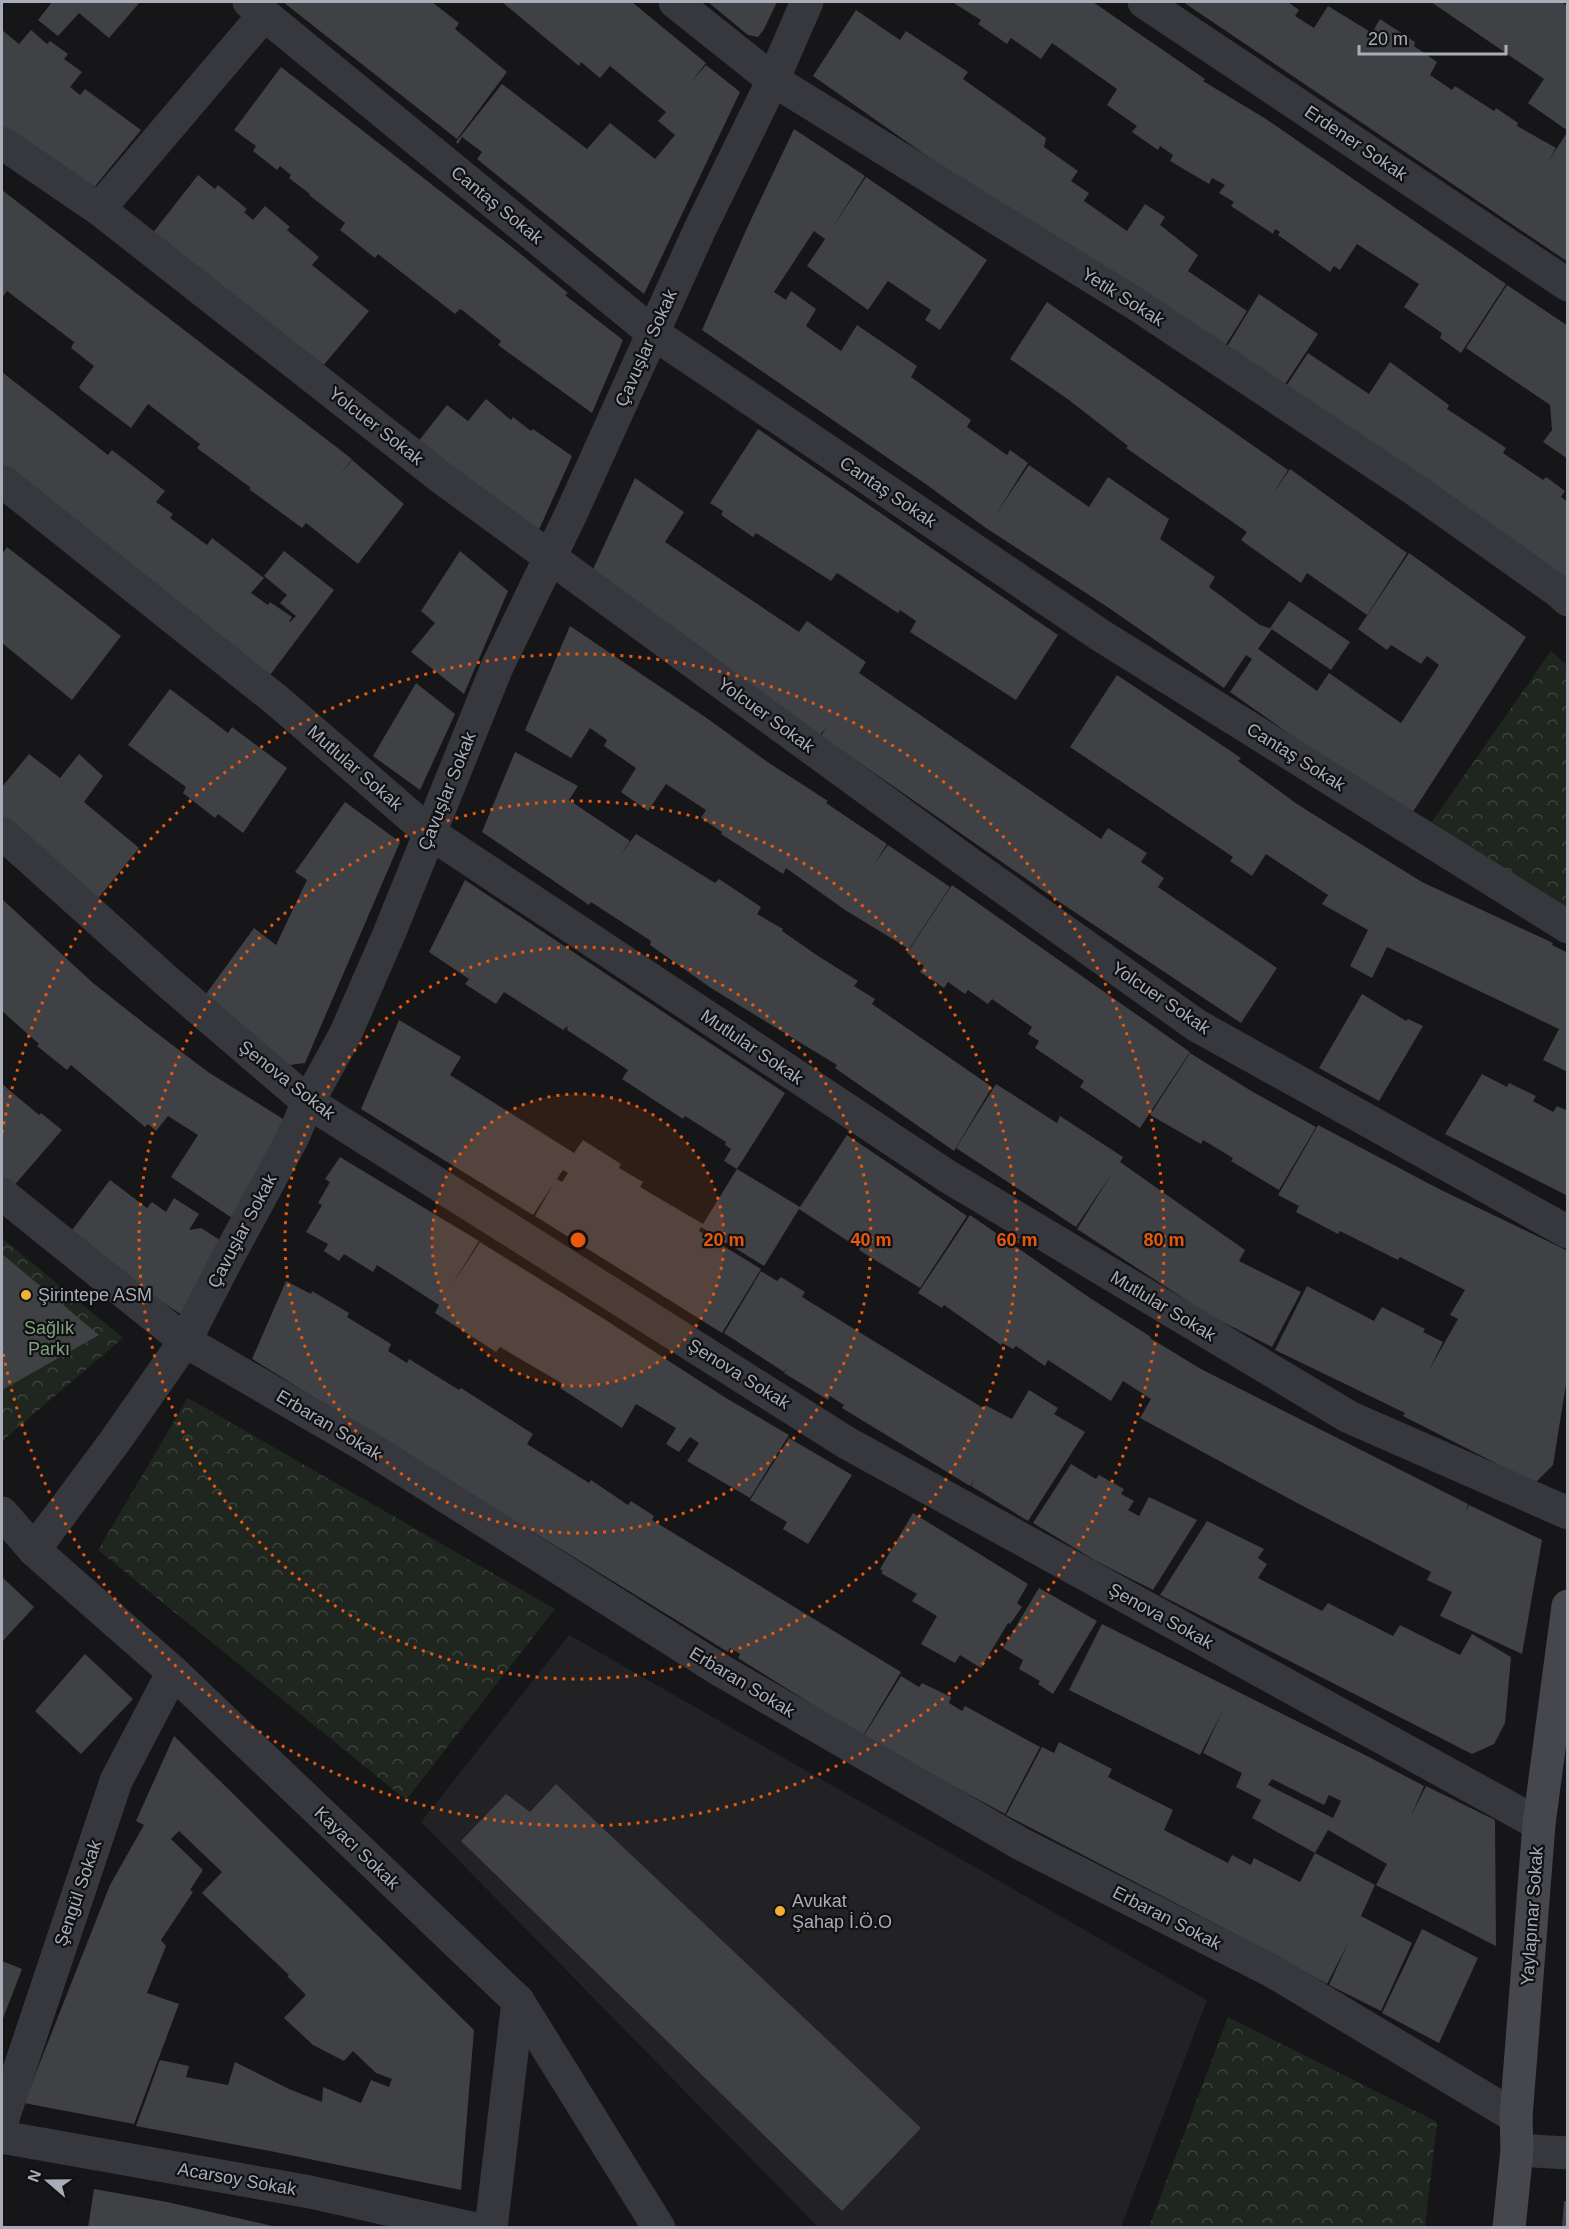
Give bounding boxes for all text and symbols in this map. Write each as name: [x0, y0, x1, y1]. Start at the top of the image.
scale bar: [1359, 18, 1506, 56]
text: 20 m: [1368, 29, 1408, 49]
street label: Erdener Sokak: [1301, 101, 1412, 185]
street label: Cantaş Sokak: [447, 162, 548, 249]
street label: Yetik Sokak: [1078, 264, 1169, 331]
street label: Çavuşlar Sokak: [611, 285, 681, 410]
street label: Yolcuer Sokak: [325, 383, 428, 470]
street label: Cantaş Sokak: [836, 452, 941, 532]
street label: Yolcuer Sokak: [714, 673, 819, 757]
street label: Cantaş Sokak: [1243, 719, 1350, 796]
street label: Mutlular Sokak: [304, 721, 407, 815]
street label: Çavuşlar Sokak: [414, 728, 480, 853]
street label: Yolcuer Sokak: [1108, 958, 1215, 1039]
street label: Mutlular Sokak: [697, 1005, 808, 1089]
street label: Şenova Sokak: [235, 1036, 340, 1124]
street label: Çavuşlar Sokak: [204, 1170, 281, 1291]
centre of rings: [568, 1230, 588, 1250]
text: 20 m: [703, 1230, 745, 1250]
text: 40 m: [850, 1230, 892, 1250]
text: 60 m: [996, 1230, 1038, 1250]
text: 80 m: [1143, 1230, 1185, 1250]
street label: Mutlular Sokak: [1107, 1267, 1220, 1346]
place label: Şirintepe ASM: [38, 1285, 152, 1305]
marker: Şirintepe ASM: [19, 1288, 33, 1302]
park label: Sağlık Parkı: [24, 1318, 75, 1359]
street label: Şenova Sokak: [684, 1335, 794, 1414]
street label: Erbaran Sokak: [273, 1386, 386, 1465]
street label: Şenova Sokak: [1105, 1579, 1217, 1653]
street label: Erbaran Sokak: [686, 1643, 799, 1722]
street label: Kayacı Sokak: [310, 1803, 404, 1894]
street label: Şengül Sokak: [50, 1836, 106, 1949]
street label: Yaylapınar Sokak: [1517, 1845, 1547, 1986]
street label: Erbaran Sokak: [1109, 1882, 1225, 1954]
place label: Avukat Şahap İ.Ö.O: [792, 1891, 892, 1932]
marker: Avukat Şahap İ.Ö.O: [773, 1904, 787, 1918]
north arrow: [18, 2151, 78, 2211]
street label: Acarsoy Sokak: [176, 2159, 299, 2199]
text: N: [24, 2168, 44, 2184]

